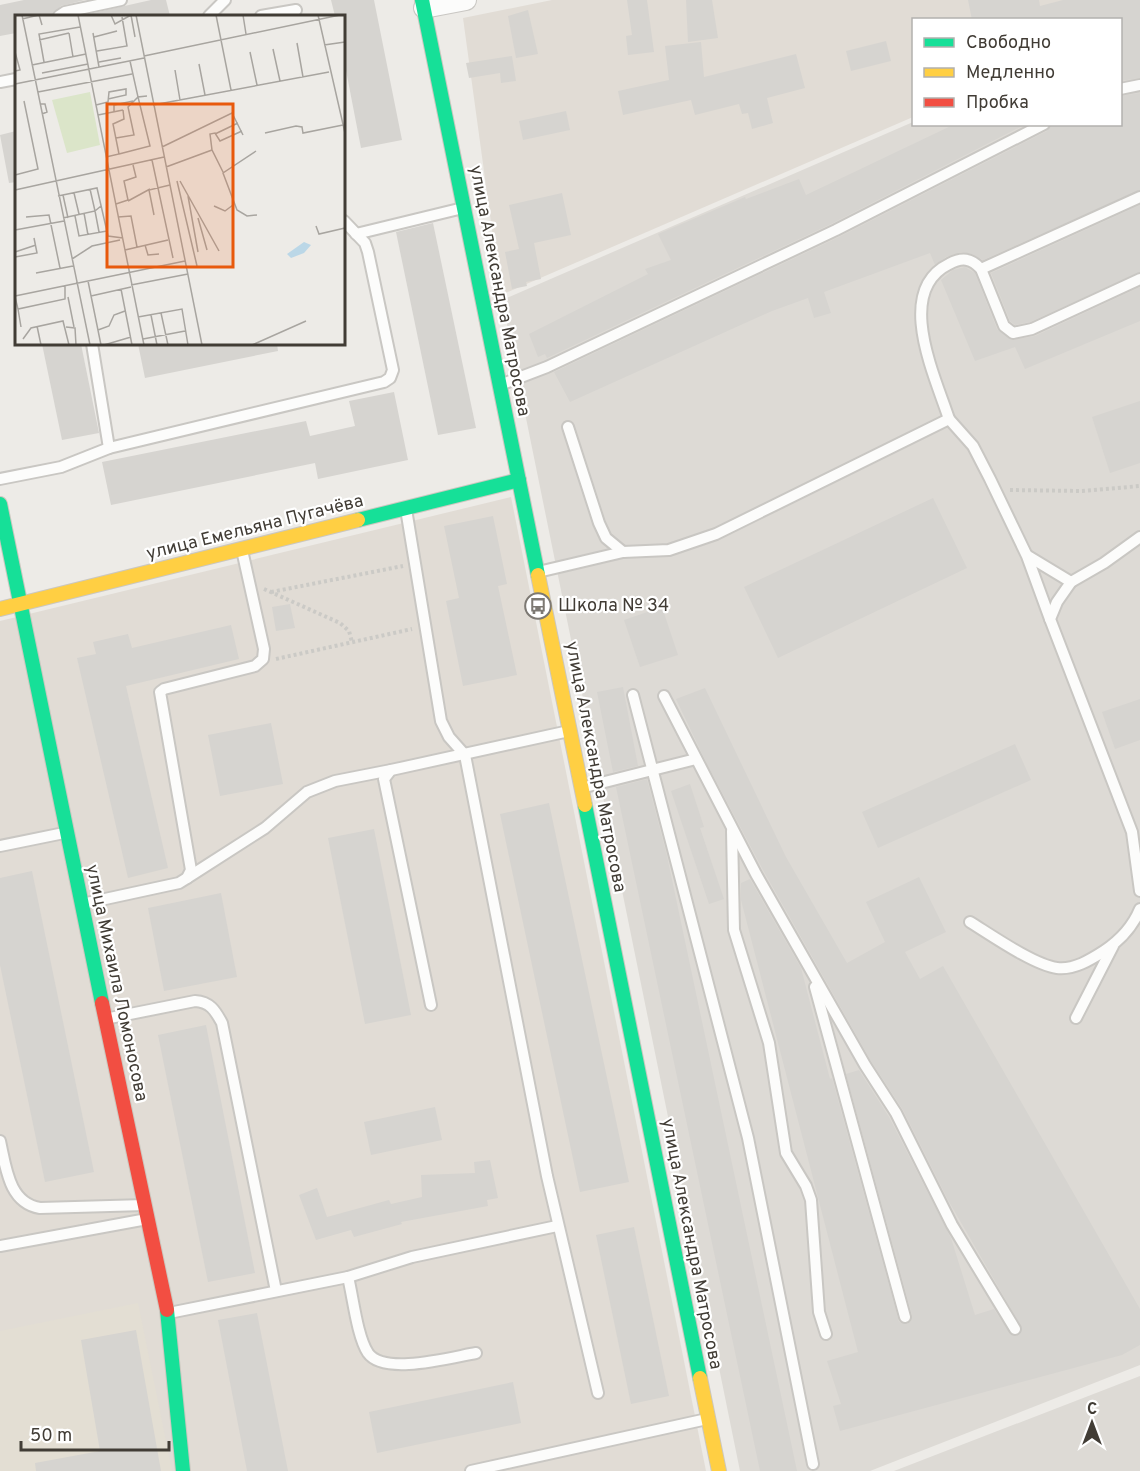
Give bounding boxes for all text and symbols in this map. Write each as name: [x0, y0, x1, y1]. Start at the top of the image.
inset map: [15, 15, 345, 345]
legend: [912, 18, 1122, 126]
text: Свободно: [966, 32, 1051, 55]
text: Медленно: [966, 62, 1055, 85]
text: Пробка: [966, 92, 1029, 115]
street label: улица Александра Матросова: [463, 164, 535, 418]
street label: улица Емельяна Пугачёва: [144, 490, 366, 566]
bus stop icon: Школа № 34: [523, 591, 553, 621]
place label: Школа № 34: [558, 595, 669, 618]
street label: улица Александра Матросова: [559, 640, 631, 894]
street label: улица Михаила Ломоносова: [80, 862, 152, 1104]
street label: улица Александра Матросова: [655, 1117, 727, 1371]
north arrow: [1062, 1393, 1122, 1453]
text: С: [1087, 1400, 1097, 1420]
scale bar: [21, 1414, 170, 1452]
text: 50 m: [30, 1425, 72, 1448]

